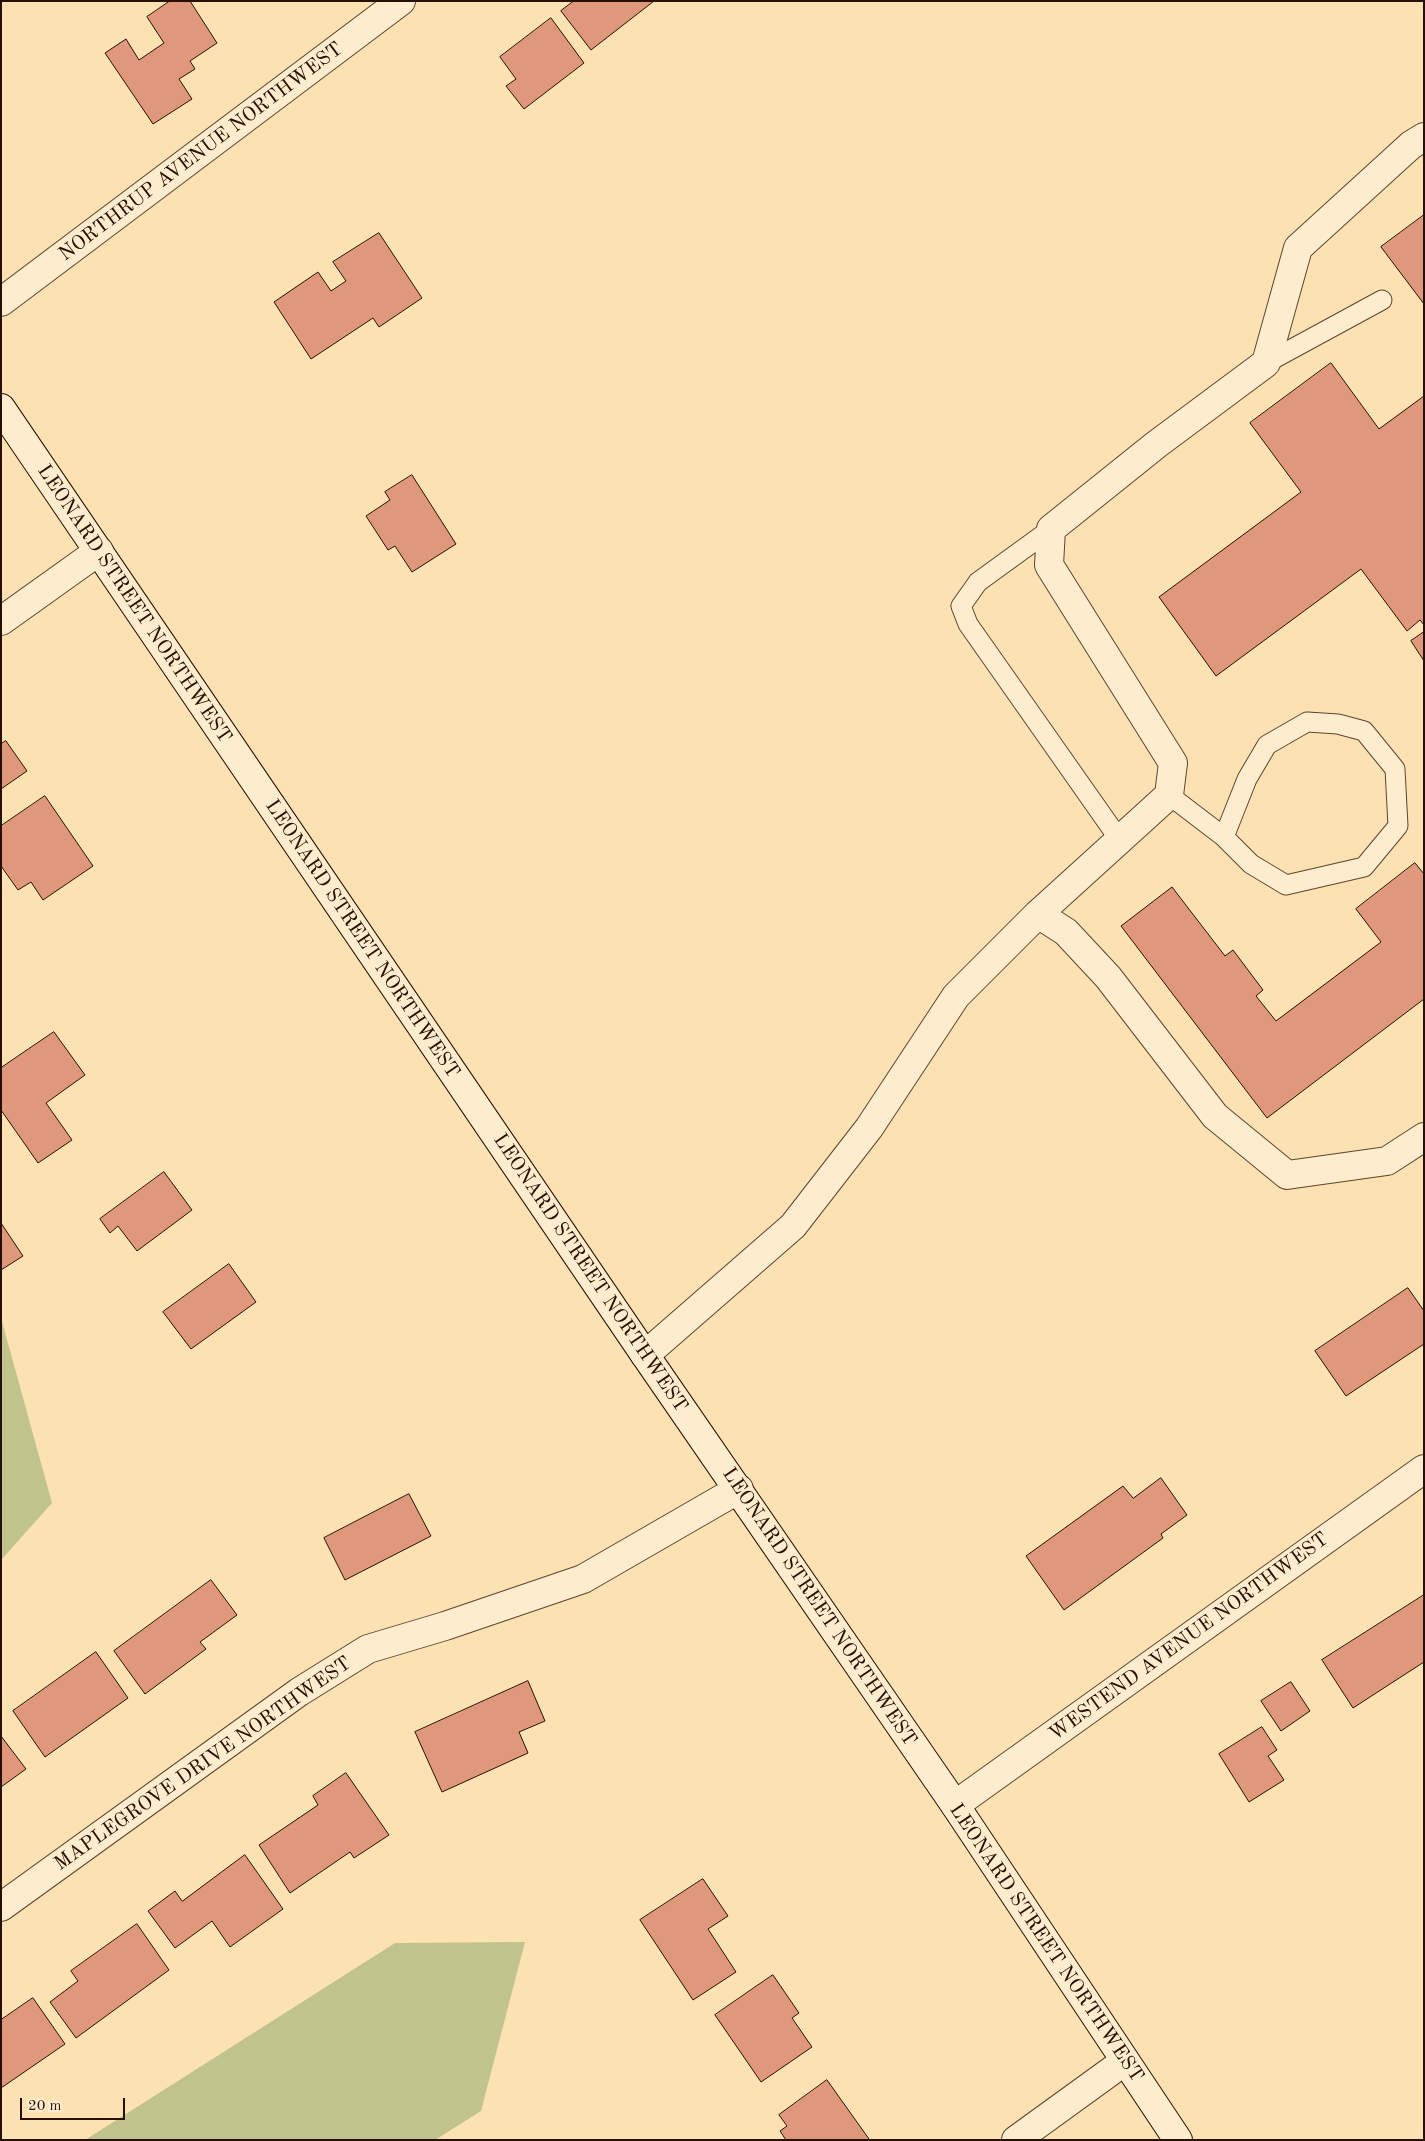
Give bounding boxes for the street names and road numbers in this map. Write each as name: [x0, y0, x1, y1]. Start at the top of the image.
street label: NORTHRUP AVENUE NORTHWEST: [54, 37, 348, 267]
street label: LEONARD STREET NORTHWEST: [32, 460, 236, 748]
street label: LEONARD STREET NORTHWEST: [260, 795, 464, 1083]
street label: LEONARD STREET NORTHWEST: [488, 1129, 692, 1417]
street label: LEONARD STREET NORTHWEST: [717, 1463, 921, 1751]
street label: WESTEND AVENUE NORTHWEST: [1045, 1528, 1333, 1746]
street label: MAPLEGROVE DRIVE NORTHWEST: [50, 1652, 356, 1876]
street label: LEONARD STREET NORTHWEST: [944, 1799, 1148, 2087]

